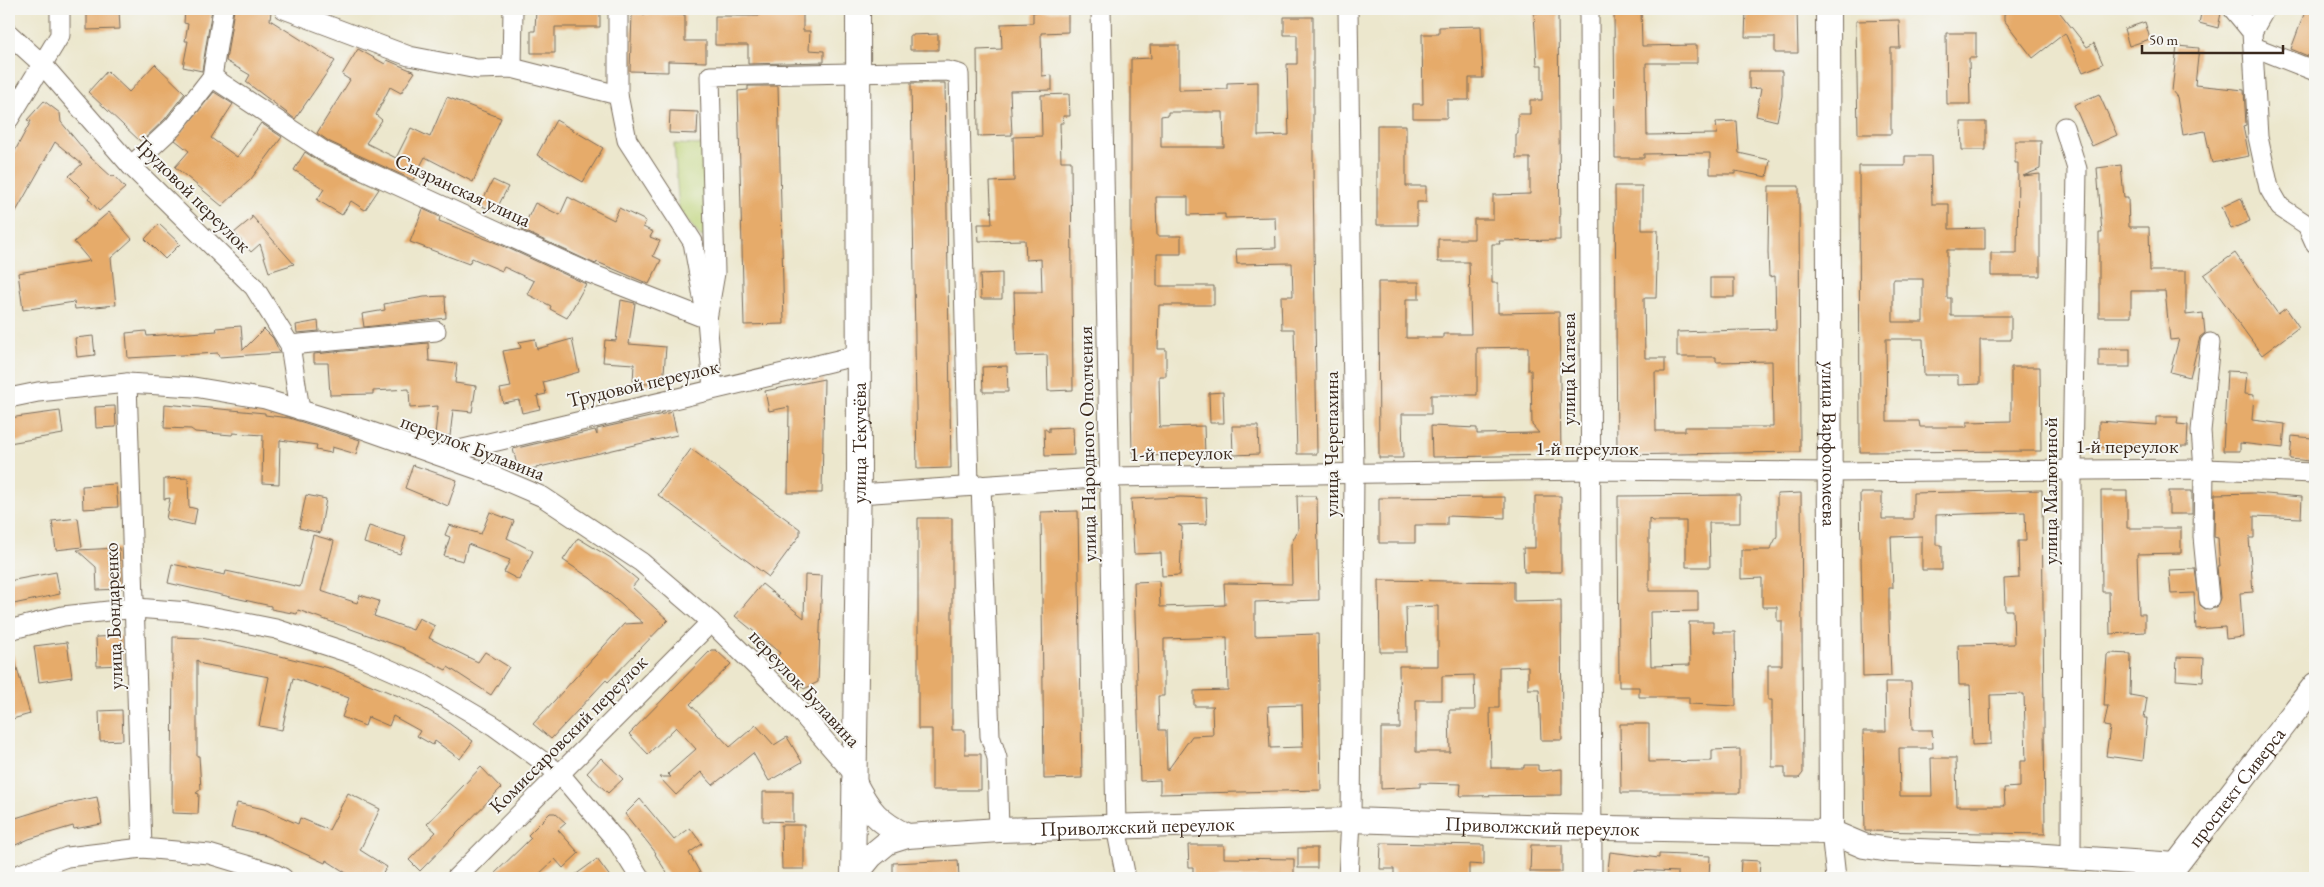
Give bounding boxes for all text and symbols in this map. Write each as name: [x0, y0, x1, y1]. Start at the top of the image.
scale bar: [2142, 22, 2283, 54]
text: 50 m: [2149, 30, 2178, 49]
street label: Трудовой переулок: [129, 130, 257, 258]
street label: Сызранская улица: [391, 147, 535, 233]
street label: улица Катаева: [1555, 313, 1581, 425]
street label: улица Народного Ополчения: [1072, 326, 1102, 562]
street label: Трудовой переулок: [565, 353, 722, 413]
street label: улица Варфоломеева: [1816, 361, 1843, 527]
street label: улица Черепахина: [1318, 371, 1344, 517]
street label: улица Текучёва: [846, 382, 872, 504]
street label: переулок Булавина: [397, 408, 549, 486]
street label: улица Малюгиной: [2037, 417, 2063, 565]
street label: 1-й переулок: [2075, 433, 2179, 459]
street label: 1-й переулок: [1535, 435, 1639, 461]
street label: 1-й переулок: [1129, 439, 1233, 467]
street label: улица Бондаренко: [97, 542, 129, 690]
street label: переулок Булавина: [744, 623, 866, 753]
street label: Комиссаровский переулок: [483, 649, 653, 819]
street label: проспект Сиверса: [2182, 722, 2291, 852]
street label: Приволжский переулок: [1040, 810, 1235, 842]
street label: Приволжский переулок: [1444, 810, 1640, 842]

